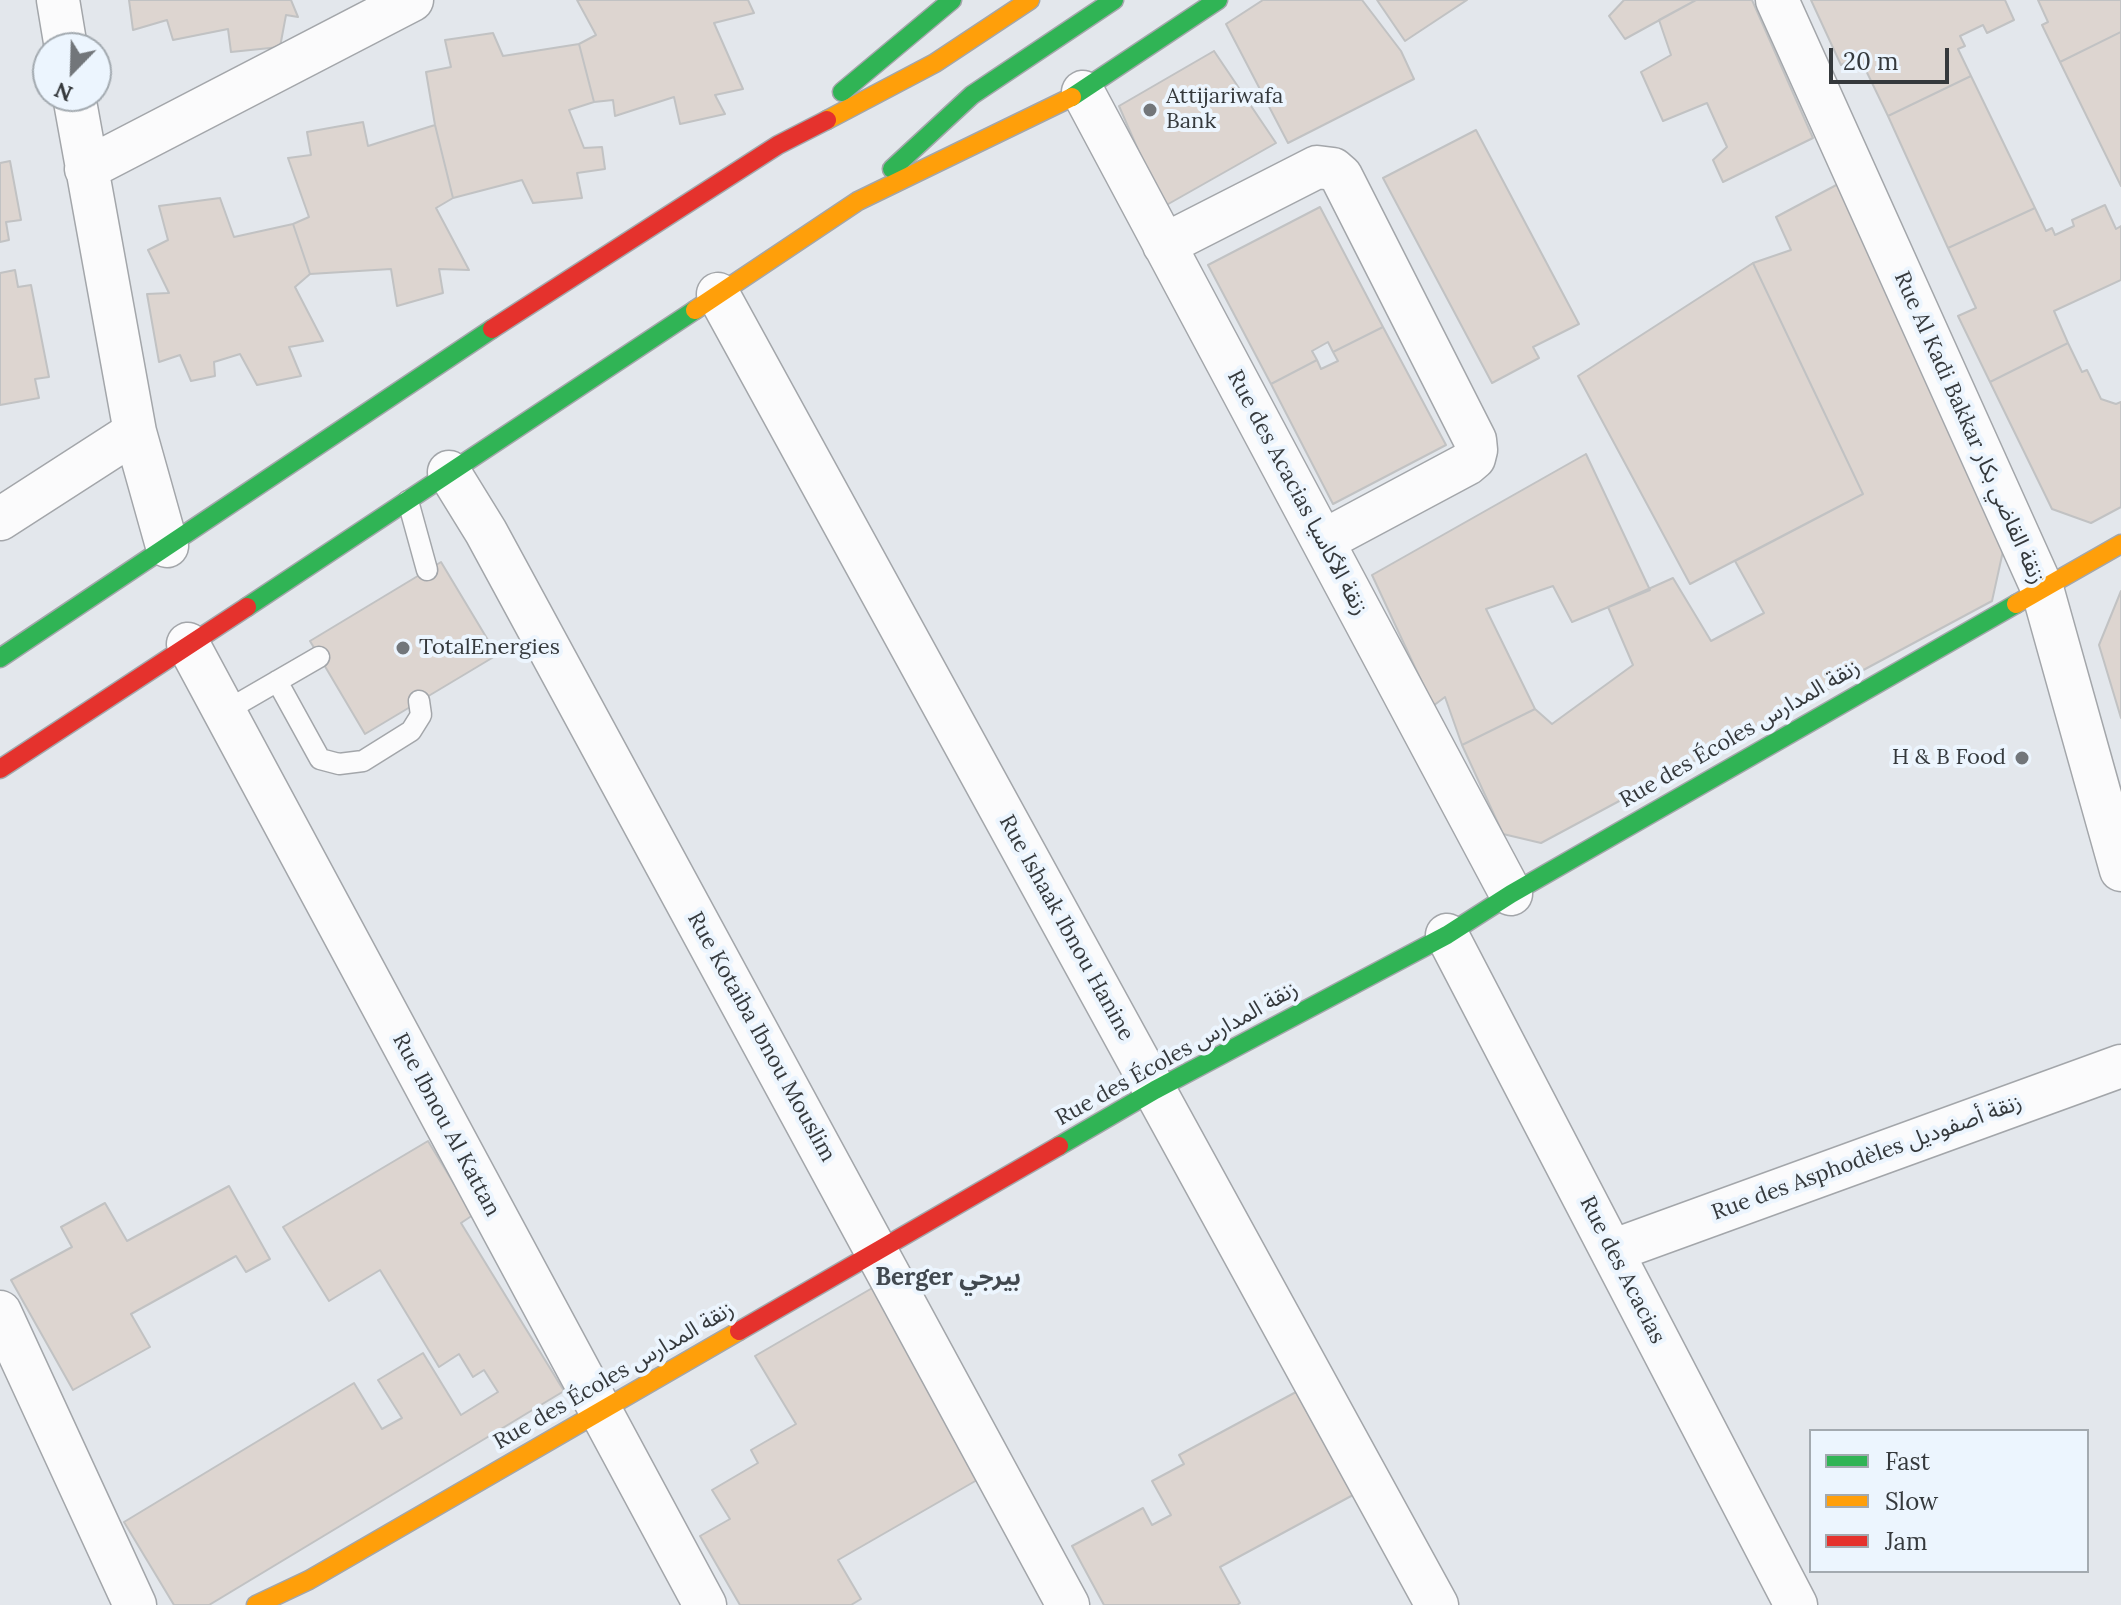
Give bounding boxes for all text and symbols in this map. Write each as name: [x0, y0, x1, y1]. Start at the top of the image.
north arrow: [32, 32, 112, 112]
scale bar: [1833, 32, 1953, 82]
text: 20 m: [1843, 46, 1899, 77]
text: N: [50, 76, 77, 108]
place label: Attijariwafa Bank: [1166, 84, 1283, 136]
marker: Attijariwafa Bank: [1141, 101, 1159, 119]
street label: Rue Al Kadi Bakkar زنقة القاضي بكار: [1888, 268, 2050, 588]
street label: Rue des Acacias زنقة الأكاسيا: [1221, 366, 1373, 620]
place label: TotalEnergies: [419, 635, 560, 661]
marker: TotalEnergies: [394, 639, 412, 657]
street label: Rue des Écoles زنقة المدارس: [1615, 654, 1865, 814]
place label: H & B Food: [1892, 745, 2006, 771]
marker: H & B Food: [2013, 749, 2031, 767]
street label: Rue Ishaak Ibnou Hanine: [993, 811, 1139, 1045]
street label: Rue Kotaiba Ibnou Mouslim: [681, 907, 841, 1167]
street label: Rue des Écoles زنقة المدارس: [1051, 976, 1303, 1132]
street label: Rue Ibnou Al Kattan: [387, 1029, 505, 1221]
street label: Rue des Asphodèles زنقة أصفوديل: [1708, 1090, 2026, 1226]
street label: Rue des Acacias: [1573, 1192, 1671, 1348]
district label: Berger بيرجي: [875, 1264, 1021, 1292]
street label: Rue des Écoles زنقة المدارس: [489, 1296, 739, 1456]
legend: [1809, 1429, 2089, 1573]
text: Fast: [1885, 1446, 1930, 1477]
text: Slow: [1885, 1486, 1938, 1517]
text: Jam: [1885, 1526, 1927, 1557]

